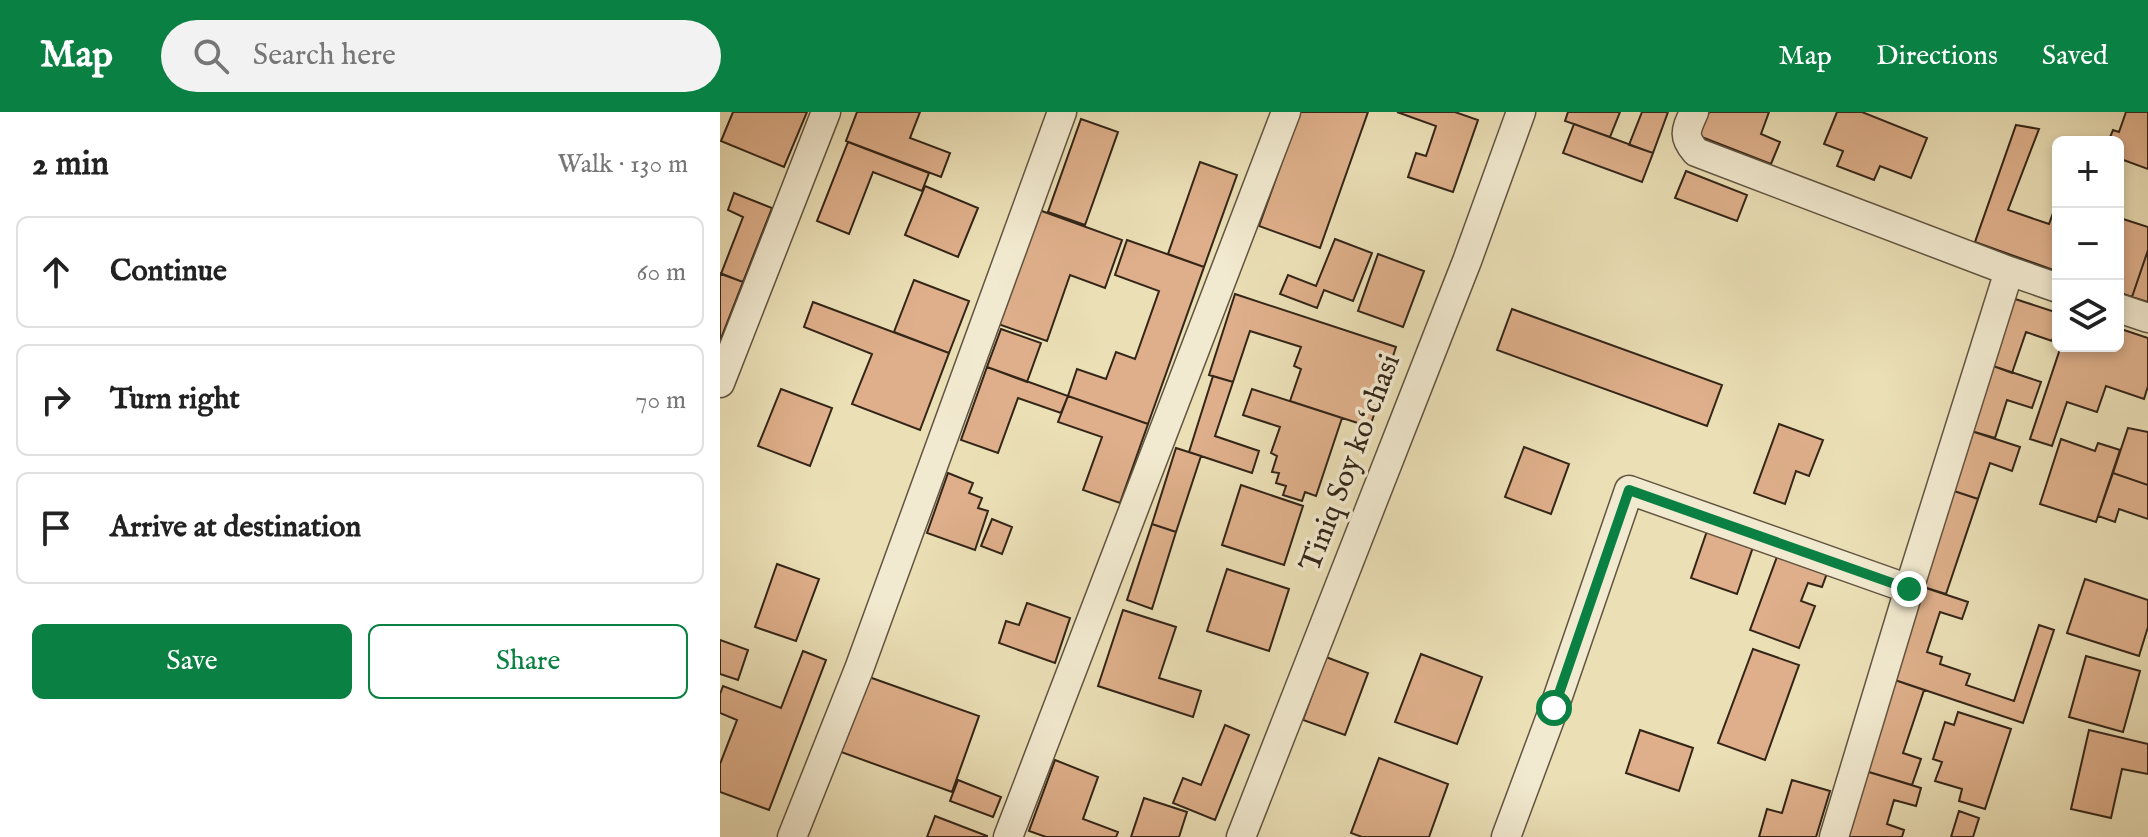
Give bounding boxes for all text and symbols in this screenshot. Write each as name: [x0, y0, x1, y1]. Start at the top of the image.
search box: [161, 20, 721, 92]
text: Map: [40, 32, 113, 80]
icon: search: [189, 34, 233, 78]
text: Search here: [253, 37, 396, 75]
text: Map: [1778, 39, 1832, 74]
text: Directions: [1876, 39, 1998, 74]
text: Saved: [2042, 39, 2108, 74]
map controls: [2052, 136, 2124, 352]
button: +: [2052, 136, 2124, 208]
text: 2 min: [32, 143, 109, 186]
text: Walk · 130 m: [558, 148, 688, 181]
button: −: [2052, 208, 2124, 280]
icon: ahead: [34, 250, 78, 294]
text: Continue: [110, 253, 227, 291]
text: 60 m: [637, 256, 686, 289]
button: layers: [2052, 280, 2124, 352]
street label: Tiniq Soy koʻchasi: [1292, 349, 1410, 577]
icon: right: [34, 378, 78, 422]
text: Turn right: [110, 381, 240, 419]
text: 70 m: [635, 384, 686, 417]
icon: arrive: [34, 506, 78, 550]
text: Arrive at destination: [110, 509, 361, 547]
route end: [1891, 571, 1927, 607]
button: Save: [32, 624, 352, 699]
button: Share: [368, 624, 688, 699]
route start: [1536, 690, 1572, 726]

